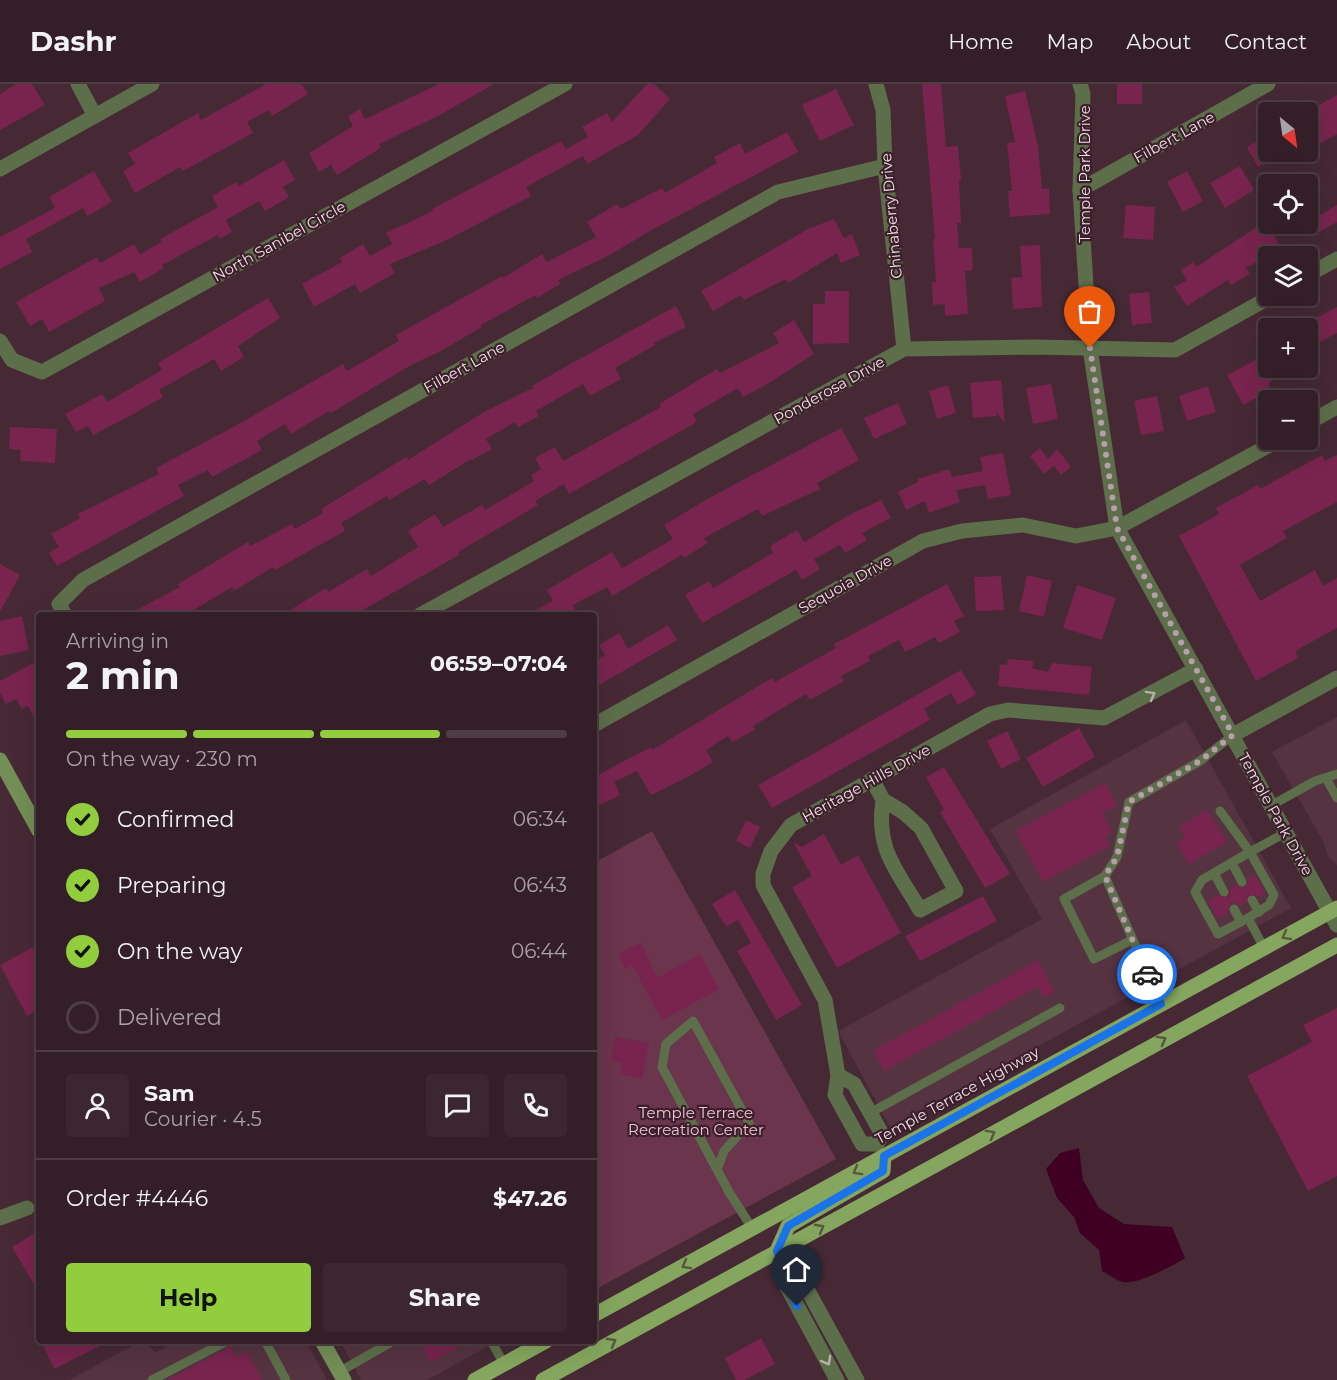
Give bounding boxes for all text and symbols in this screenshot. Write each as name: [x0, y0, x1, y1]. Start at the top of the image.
text: Dashr: [30, 24, 117, 58]
text: Home: [948, 29, 1013, 54]
text: Map: [1046, 29, 1093, 54]
text: About: [1126, 29, 1191, 54]
text: Contact: [1224, 29, 1307, 54]
north arrow: [1258, 102, 1318, 162]
map controls: [1258, 102, 1318, 450]
street label: Temple Park Drive: [1075, 105, 1094, 243]
street label: Filbert Lane: [1130, 107, 1218, 167]
street label: Chinaberry Drive: [876, 152, 906, 280]
button: locate: [1258, 174, 1318, 234]
street label: North Sanibel Circle: [209, 196, 349, 286]
button: layers: [1258, 246, 1318, 306]
pin: [1064, 286, 1115, 348]
icon: bag: [1073, 295, 1106, 328]
button: +: [1258, 318, 1318, 378]
street label: Filbert Lane: [420, 337, 508, 397]
street label: Ponderosa Drive: [770, 352, 888, 428]
button: −: [1258, 390, 1318, 450]
street label: Sequoia Drive: [795, 550, 895, 618]
text: Arriving in: [66, 629, 169, 653]
text: 06:59–07:04: [430, 650, 567, 677]
text: 2 min: [66, 651, 180, 699]
one-way arrow: [1144, 691, 1155, 702]
street label: Heritage Hills Drive: [799, 740, 933, 826]
text: On the way · 230 m: [66, 747, 258, 771]
street label: Temple Park Drive: [1234, 749, 1318, 879]
icon: check: [66, 803, 99, 836]
text: Confirmed: [117, 806, 234, 833]
text: 06:34: [513, 807, 567, 831]
icon: check: [66, 869, 99, 902]
text: Preparing: [117, 872, 226, 899]
text: 06:43: [513, 873, 567, 897]
one-way arrow: [1282, 929, 1292, 940]
icon: check: [66, 935, 99, 968]
text: On the way: [117, 938, 242, 965]
text: 06:44: [511, 939, 567, 963]
courier: [1117, 944, 1177, 1004]
icon: car: [1131, 958, 1164, 991]
text: Delivered: [117, 1004, 222, 1031]
one-way arrow: [1156, 1036, 1166, 1047]
street label: Temple Terrace Highway: [872, 1042, 1043, 1148]
button: person: [66, 1074, 129, 1137]
button: chat: [426, 1074, 489, 1137]
button: phone: [504, 1074, 567, 1137]
text: Sam: [144, 1080, 195, 1107]
park label: Temple Terrace Recreation Center: [628, 1103, 764, 1139]
text: Courier · 4.5: [144, 1107, 262, 1131]
one-way arrow: [985, 1130, 995, 1141]
one-way arrow: [853, 1164, 863, 1175]
text: Order #4446: [66, 1185, 208, 1212]
text: $47.26: [493, 1185, 567, 1212]
one-way arrow: [814, 1224, 824, 1235]
pin: [771, 1244, 822, 1306]
icon: home: [780, 1253, 813, 1286]
one-way arrow: [682, 1257, 692, 1269]
button: Help: [66, 1263, 311, 1332]
button: Share: [323, 1263, 567, 1332]
one-way arrow: [606, 1338, 616, 1349]
one-way arrow: [820, 1355, 831, 1365]

